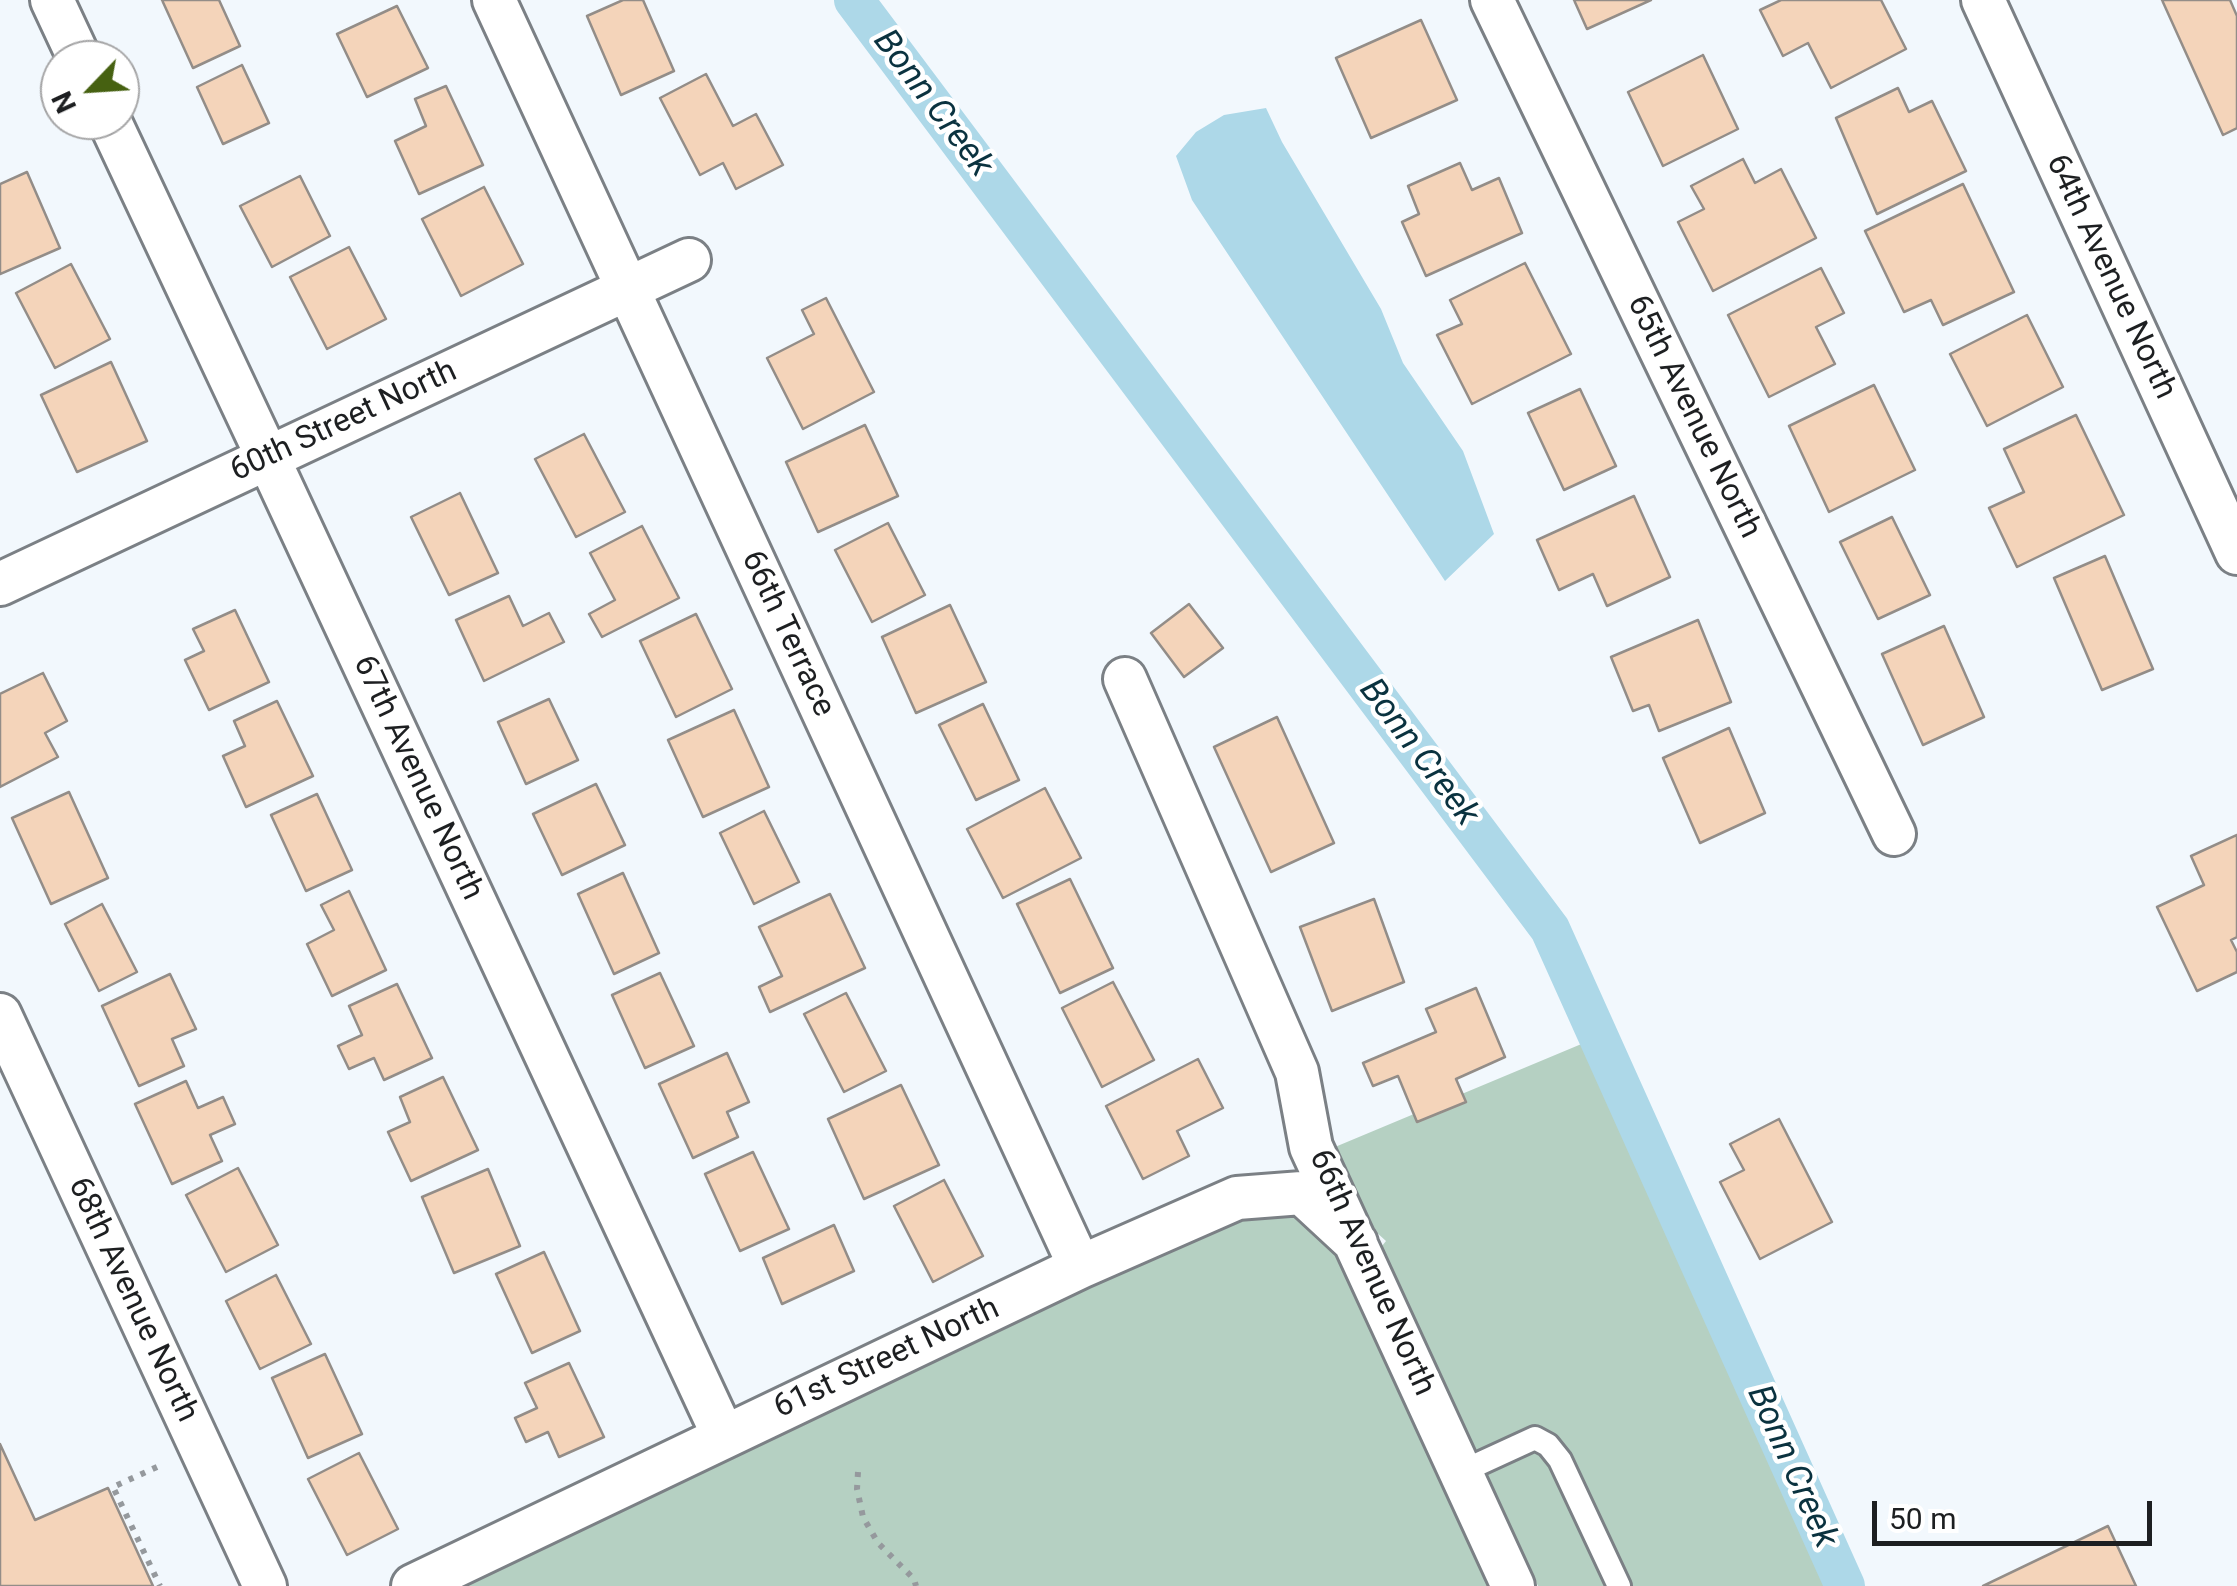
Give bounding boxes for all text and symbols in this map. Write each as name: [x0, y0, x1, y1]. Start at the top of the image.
water label: Bonn Creek: [863, 22, 1001, 186]
north arrow: [40, 40, 140, 140]
text: N: [45, 86, 83, 118]
street label: 64th Avenue North: [2037, 149, 2183, 405]
street label: 65th Avenue North: [1618, 289, 1768, 545]
street label: 60th Street North: [225, 353, 463, 491]
street label: 66th Terrace: [732, 545, 842, 723]
street label: 67th Avenue North: [344, 650, 490, 906]
water label: Bonn Creek: [1349, 671, 1487, 835]
street label: 66th Avenue North: [1299, 1144, 1443, 1402]
street label: 68th Avenue North: [59, 1172, 205, 1428]
street label: 61st Street North: [768, 1290, 1006, 1428]
water label: Bonn Creek: [1737, 1379, 1845, 1555]
scale bar: [1877, 1481, 2157, 1543]
text: 50 m: [1889, 1501, 1956, 1536]

